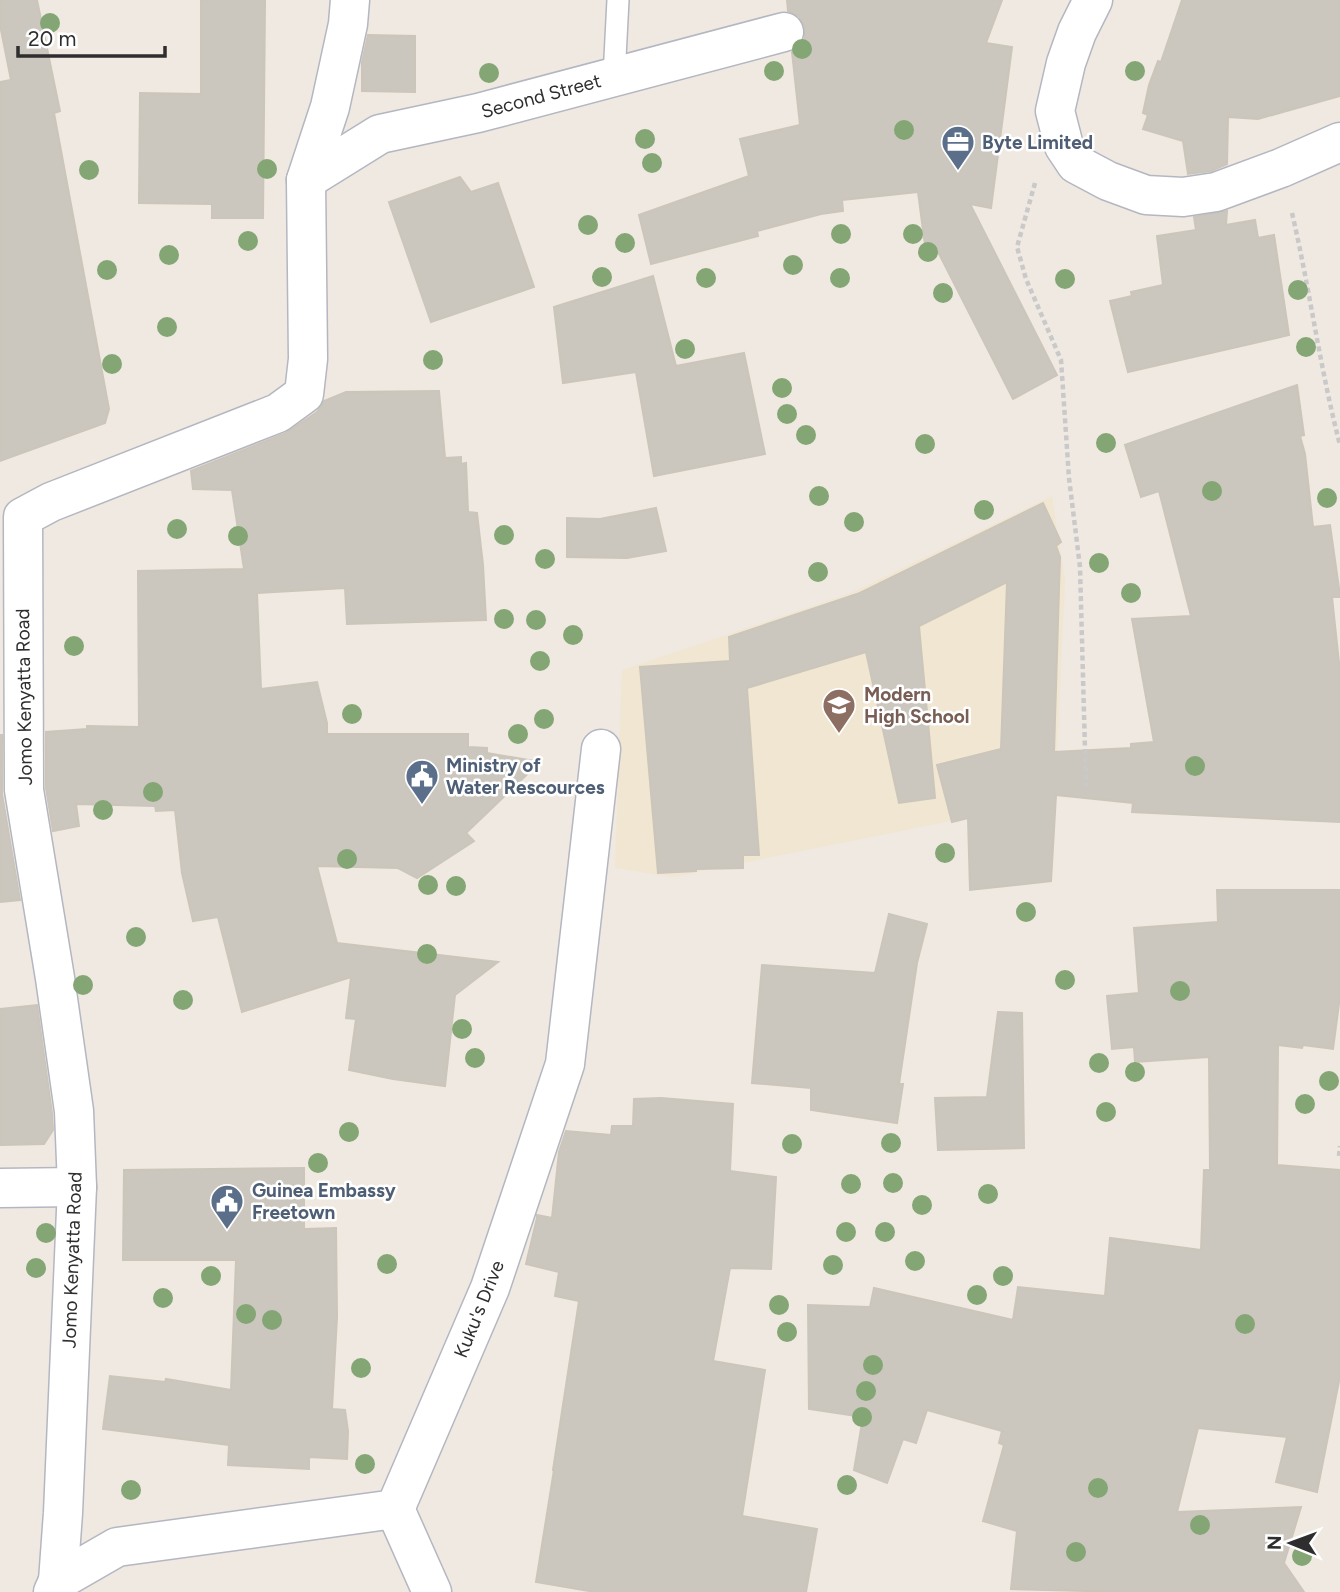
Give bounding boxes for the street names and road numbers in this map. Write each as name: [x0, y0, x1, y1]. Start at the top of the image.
street label: Second Street: [479, 69, 603, 123]
street label: Jomo Kenyatta Road: [11, 608, 37, 786]
street label: Jomo Kenyatta Road: [57, 1171, 87, 1349]
street label: Kuku's Drive: [449, 1257, 509, 1361]

